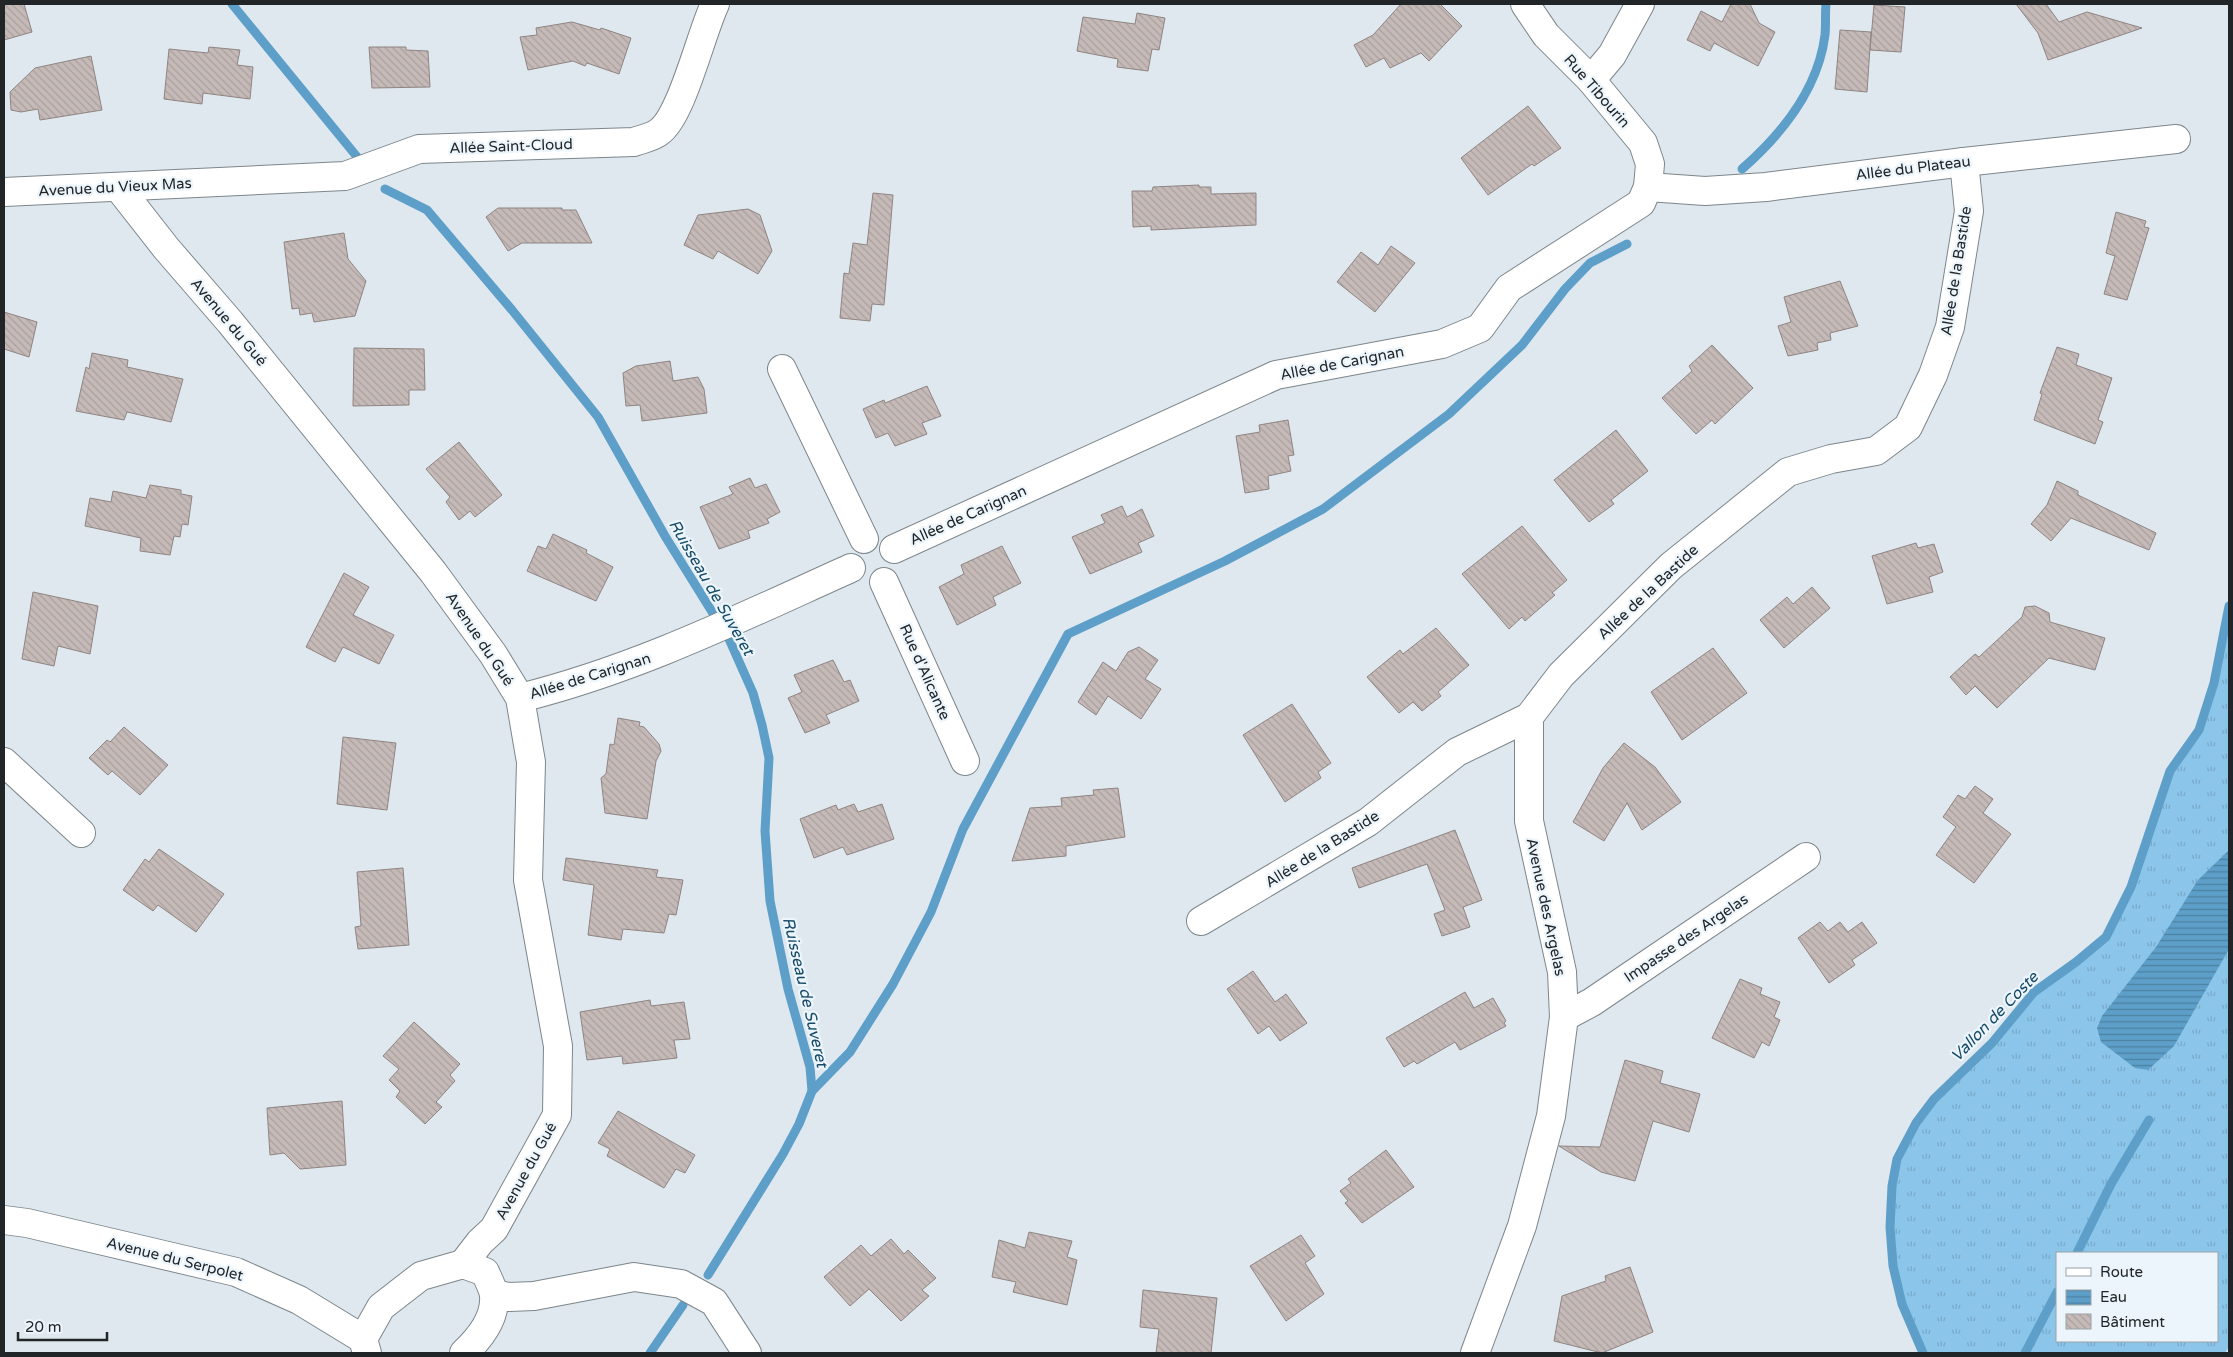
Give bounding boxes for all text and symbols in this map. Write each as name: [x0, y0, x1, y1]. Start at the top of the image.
street label: Rue Tibourin: [1560, 51, 1634, 131]
street label: Allée Saint-Cloud: [449, 135, 573, 157]
street label: Allée du Plateau: [1855, 152, 1971, 184]
street label: Avenue du Vieux Mas: [38, 174, 192, 200]
street label: Allée de la Bastide: [1937, 205, 1975, 337]
street label: Avenue du Gué: [187, 274, 271, 370]
street label: Allée de Carignan: [1279, 342, 1405, 384]
street label: Allée de Carignan: [907, 481, 1029, 549]
water label: Ruisseau de Suveret: [664, 516, 759, 661]
street label: Allée de la Bastide: [1594, 541, 1702, 643]
street label: Avenue du Gué: [442, 589, 518, 689]
street label: Rue d'Alicante: [896, 621, 954, 723]
street label: Allée de Carignan: [527, 649, 653, 703]
street label: Allée de la Bastide: [1262, 807, 1382, 891]
street label: Avenue des Argelas: [1523, 836, 1569, 978]
street label: Impasse des Argelas: [1621, 890, 1751, 986]
water label: Ruisseau de Suveret: [778, 915, 832, 1071]
water label: Vallon de Coste: [1947, 967, 2043, 1066]
street label: Avenue du Gué: [492, 1119, 560, 1223]
street label: Avenue du Serpolet: [105, 1233, 245, 1285]
legend: [2056, 1252, 2218, 1342]
text: Route: [2100, 1263, 2143, 1281]
text: Eau: [2100, 1288, 2127, 1306]
scale bar: [18, 1310, 106, 1342]
text: Bâtiment: [2100, 1313, 2165, 1331]
text: 20 m: [25, 1318, 62, 1336]

